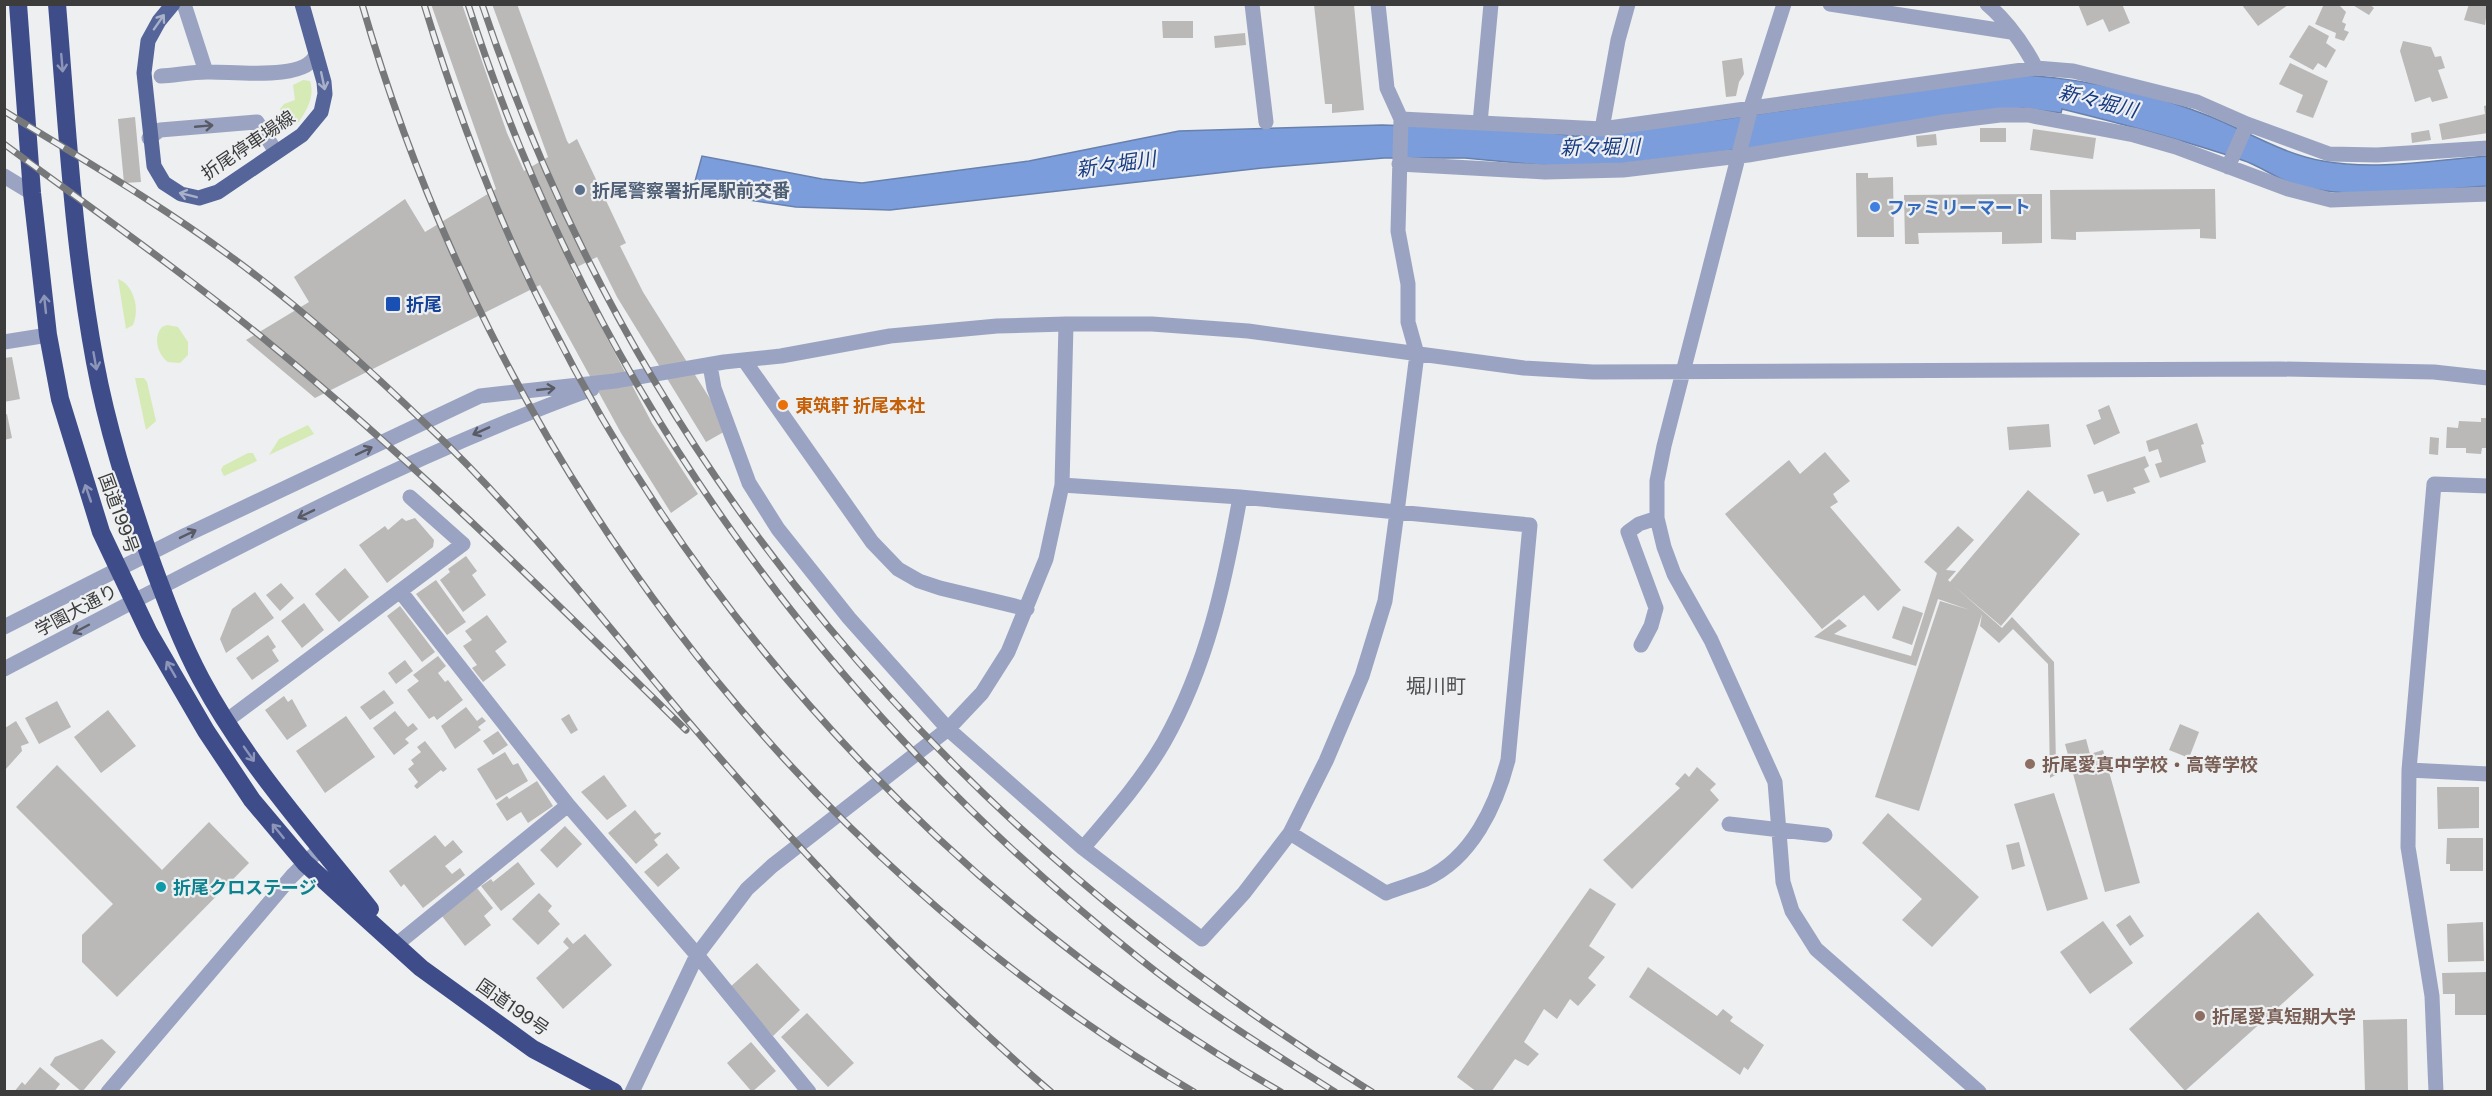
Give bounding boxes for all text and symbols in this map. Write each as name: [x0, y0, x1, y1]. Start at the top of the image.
one-way arrow: [153, 15, 165, 31]
one-way arrow: [57, 52, 68, 72]
one-way arrow: [318, 71, 329, 91]
water label: 新々堀川: [2056, 80, 2142, 123]
street label: 折尾停車場線: [197, 106, 299, 184]
one-way arrow: [194, 120, 214, 131]
water label: 新々堀川: [1560, 134, 1642, 160]
water label: 新々堀川: [1075, 146, 1159, 181]
place label: 折尾警察署折尾駅前交番: [592, 180, 790, 201]
marker: 折尾警察署折尾駅前交番: [573, 183, 587, 197]
one-way arrow: [179, 188, 198, 200]
place label: ファミリーマート: [1887, 197, 2031, 218]
marker: ファミリーマート: [1868, 200, 1882, 214]
one-way arrow: [39, 294, 50, 314]
place label: 折尾: [406, 294, 442, 315]
marker: 折尾: [384, 295, 402, 313]
one-way arrow: [90, 351, 101, 370]
one-way arrow: [536, 383, 556, 394]
place label: 東筑軒 折尾本社: [795, 395, 925, 416]
marker: 東筑軒 折尾本社: [776, 398, 790, 412]
one-way arrow: [473, 426, 491, 438]
one-way arrow: [354, 444, 372, 456]
street label: 国道199号: [95, 470, 143, 556]
one-way arrow: [82, 484, 93, 503]
one-way arrow: [297, 509, 315, 521]
one-way arrow: [178, 528, 196, 540]
street label: 学園大通り: [31, 580, 121, 640]
one-way arrow: [73, 624, 91, 635]
one-way arrow: [164, 661, 176, 678]
district label: 堀川町: [1406, 674, 1466, 698]
one-way arrow: [243, 746, 255, 762]
place label: 折尾愛真中学校・高等学校: [2042, 754, 2258, 775]
marker: 折尾愛真中学校・高等学校: [2023, 757, 2037, 771]
one-way arrow: [272, 823, 285, 839]
place label: 折尾クロステージ: [173, 877, 317, 898]
marker: 折尾クロステージ: [154, 880, 168, 894]
street label: 国道199号: [473, 974, 553, 1040]
place label: 折尾愛真短期大学: [2212, 1006, 2356, 1027]
marker: 折尾愛真短期大学: [2193, 1009, 2207, 1023]

